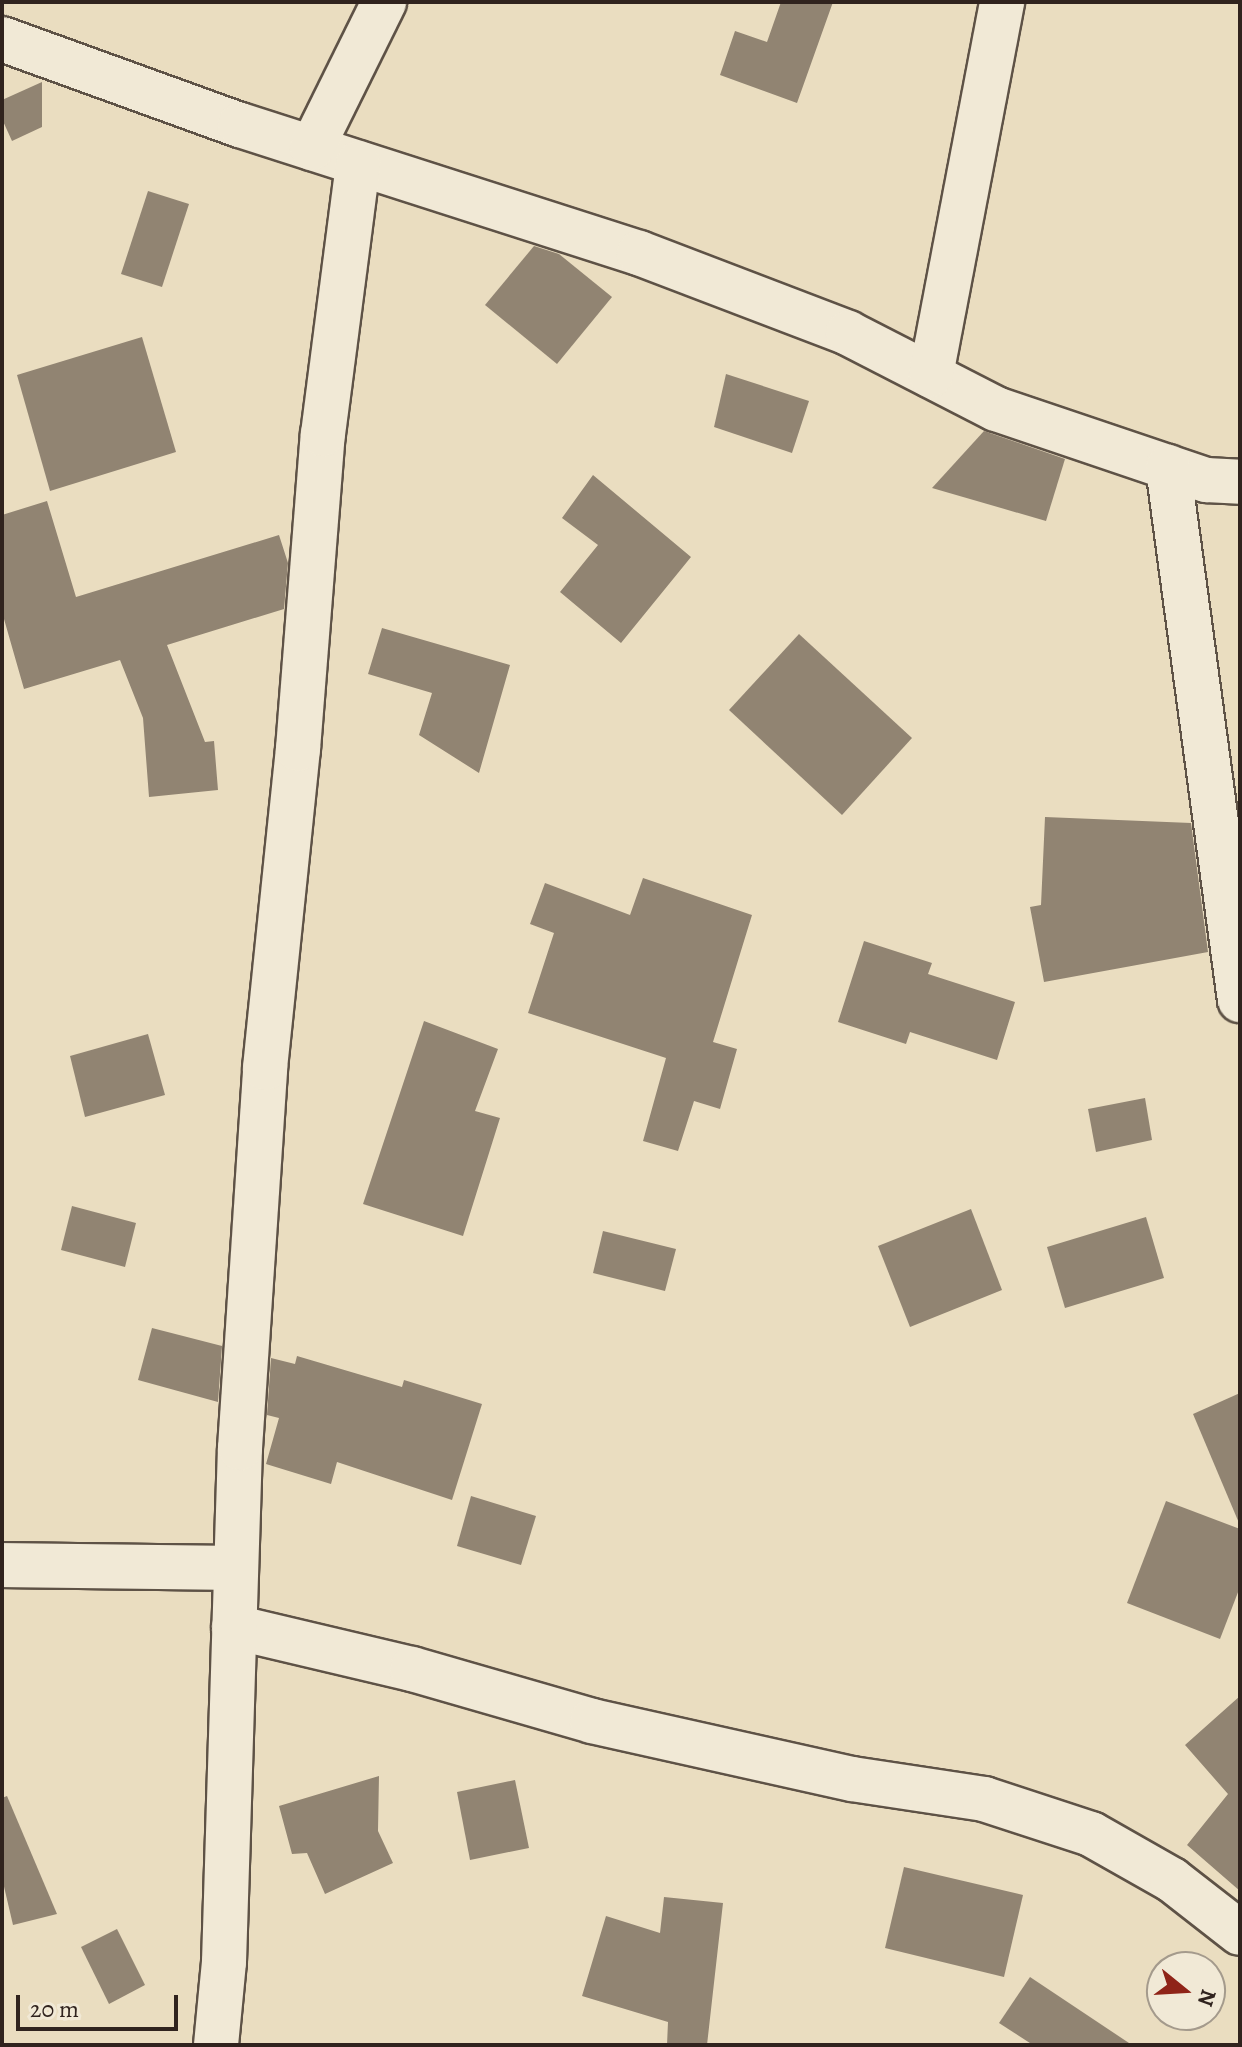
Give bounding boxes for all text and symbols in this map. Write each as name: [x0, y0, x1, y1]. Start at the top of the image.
north arrow: [1146, 1951, 1226, 2031]
scale bar: [20, 1979, 182, 2029]
text: N: [1190, 1986, 1224, 2010]
text: 20 m: [30, 1993, 79, 2025]

